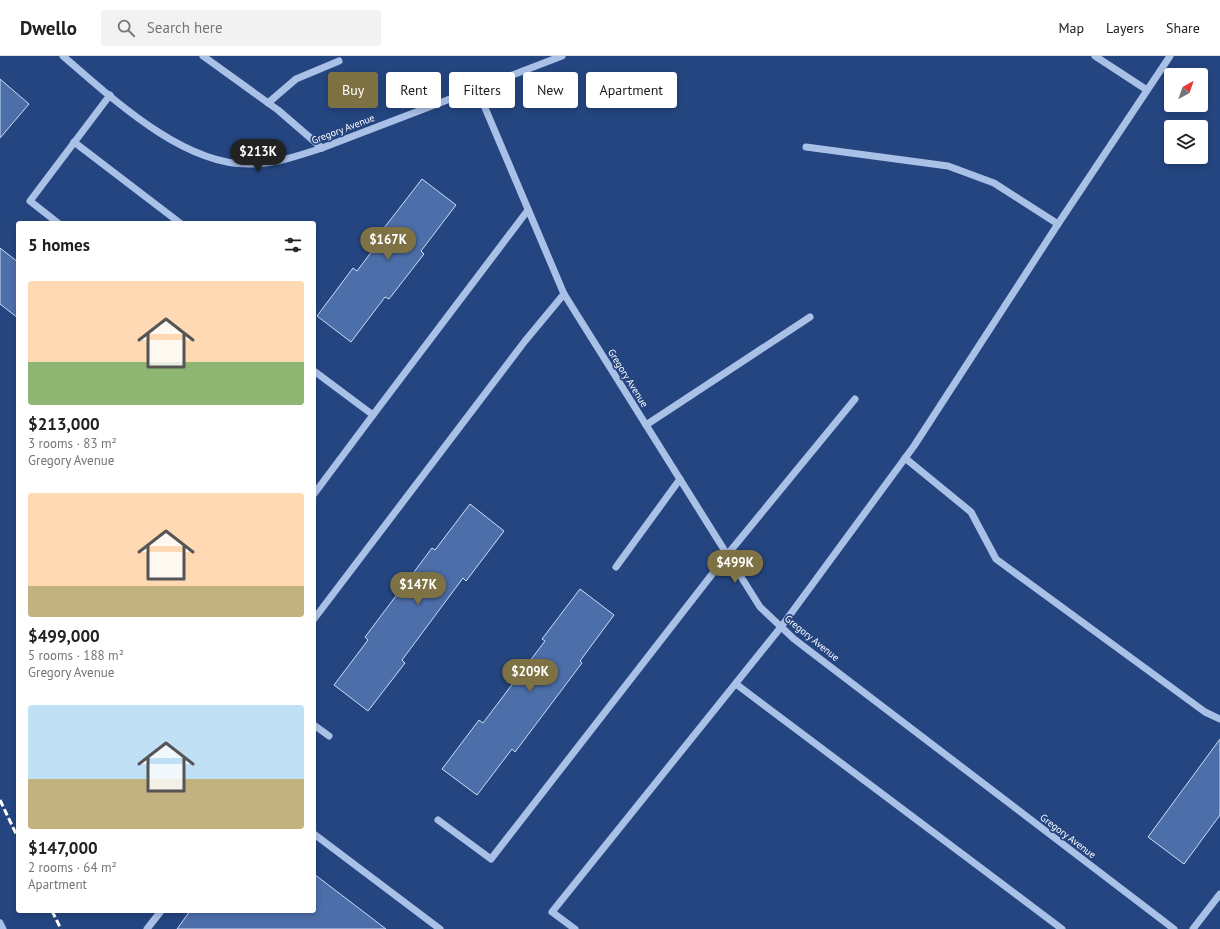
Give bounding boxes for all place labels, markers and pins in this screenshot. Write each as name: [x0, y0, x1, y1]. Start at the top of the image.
pin: $213K: [230, 139, 286, 173]
pin: $167K: [360, 227, 416, 261]
pin: $499K: [707, 550, 763, 584]
pin: $147K: [390, 572, 446, 606]
pin: $209K: [502, 659, 558, 693]

